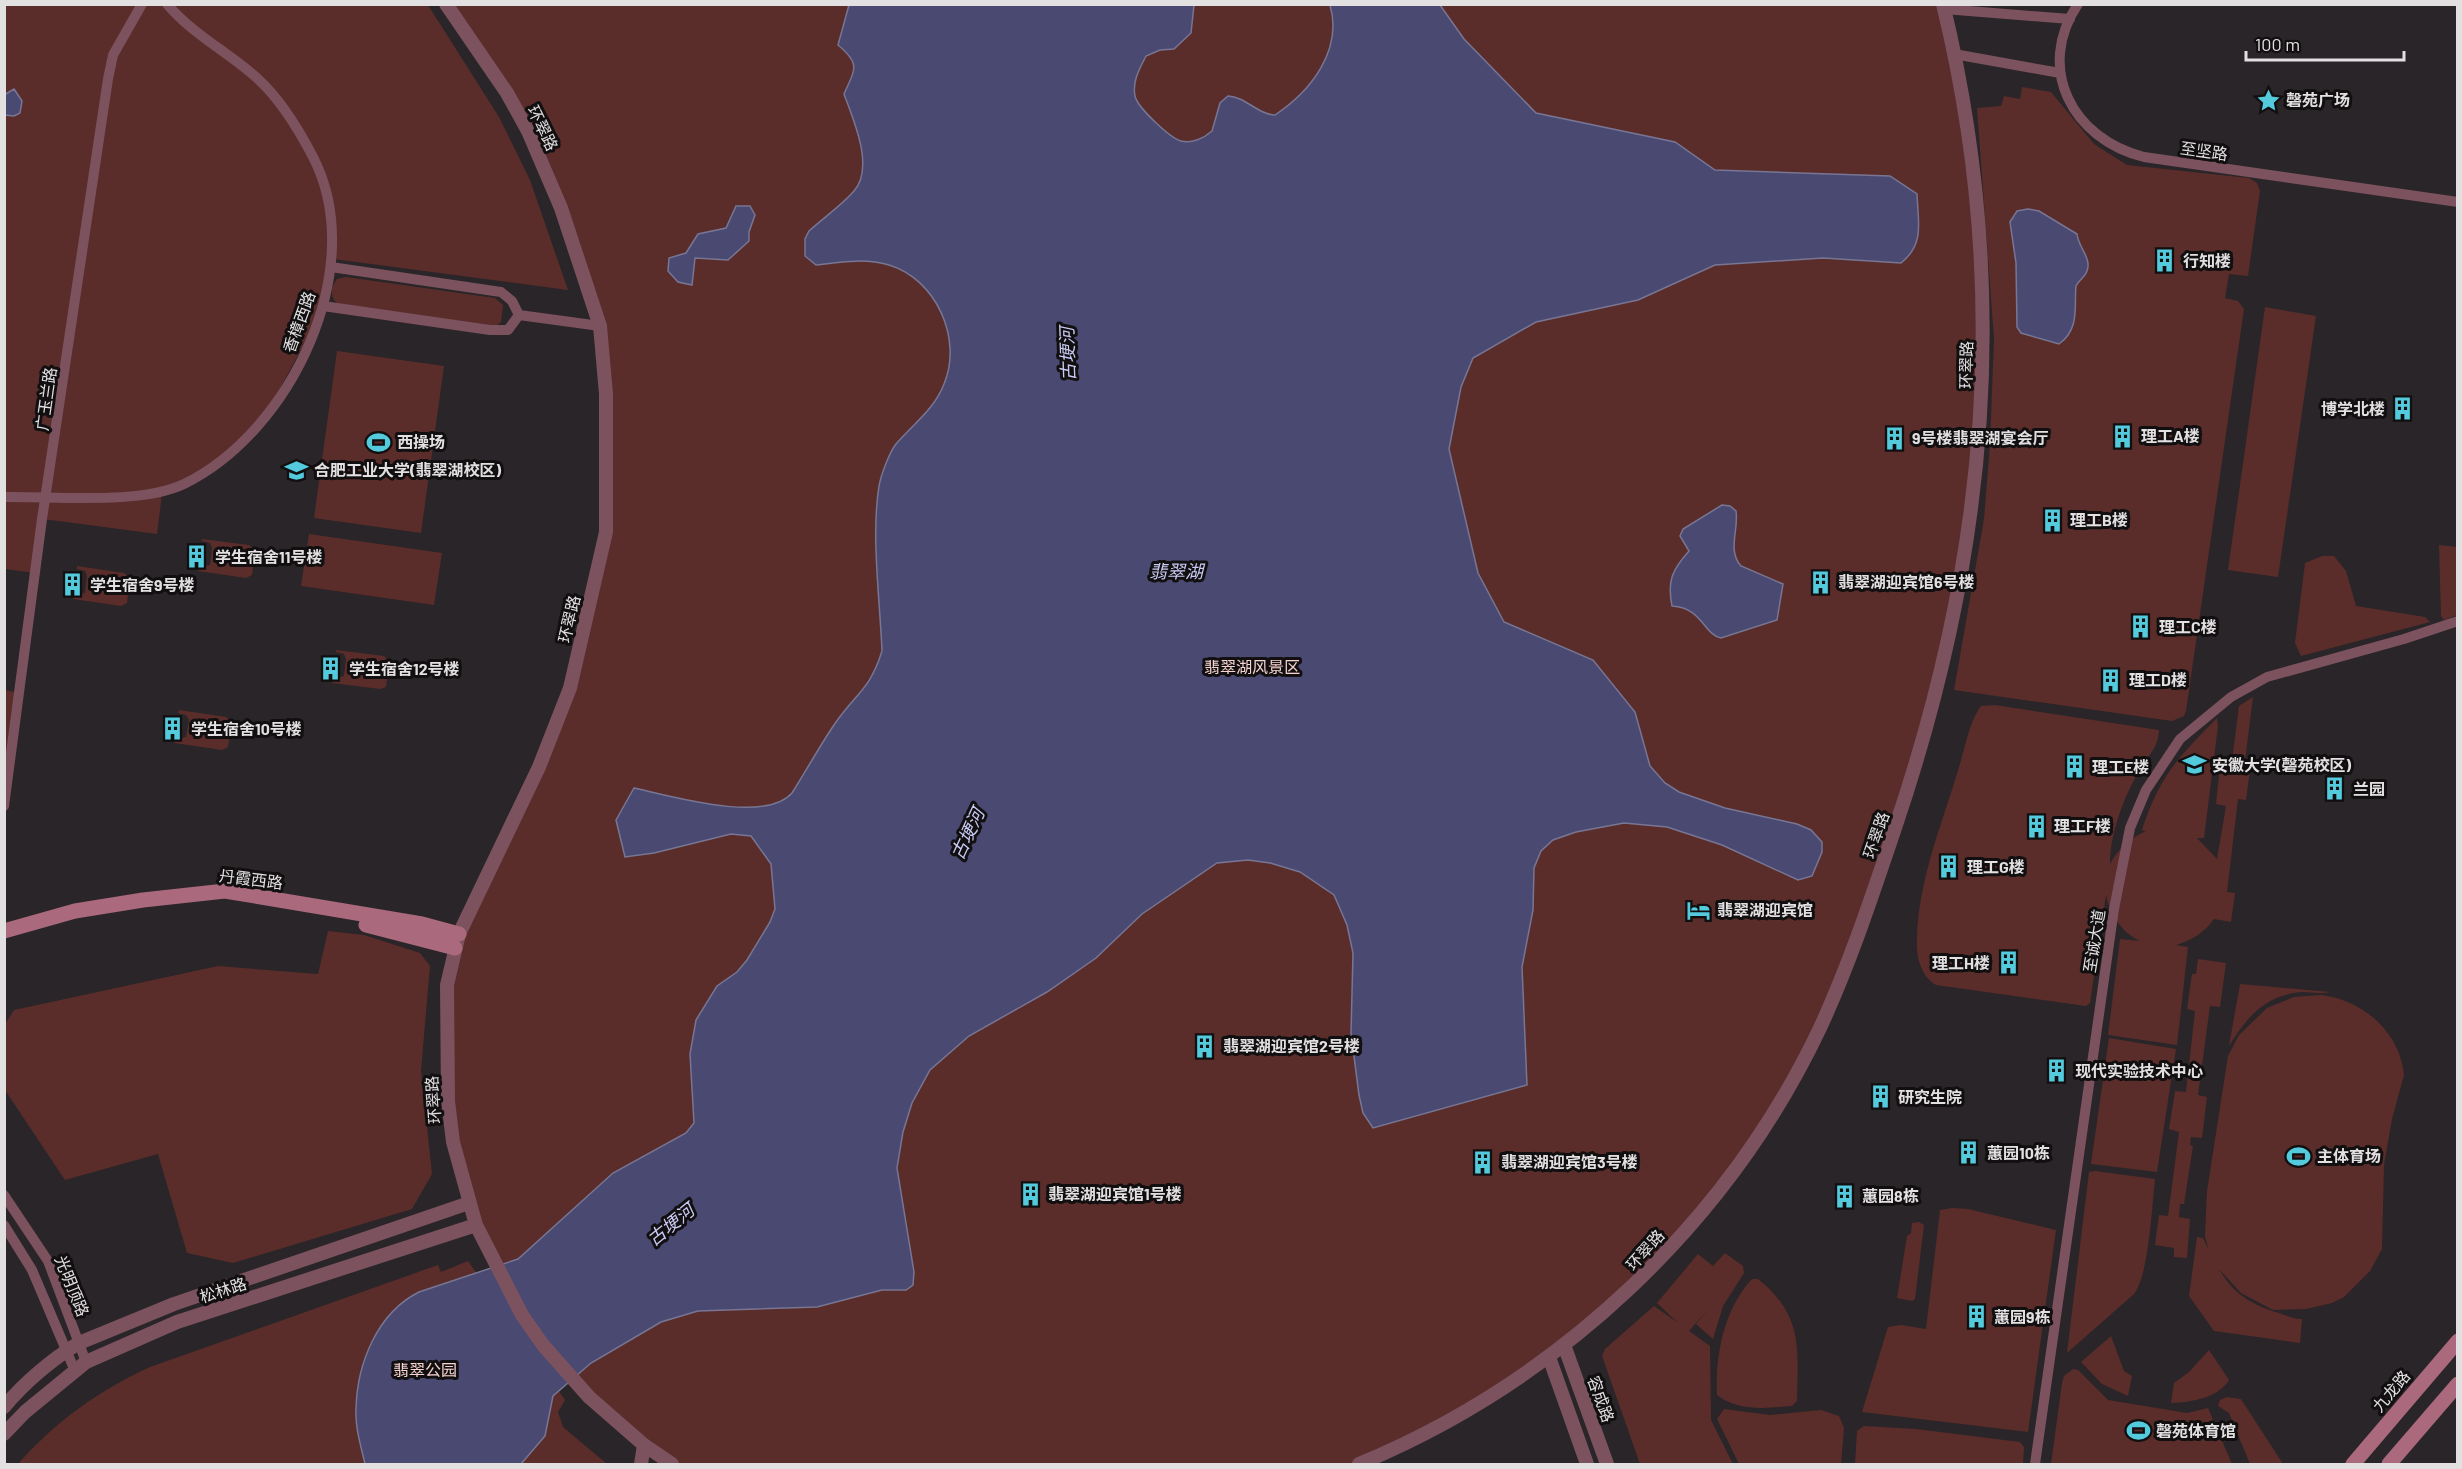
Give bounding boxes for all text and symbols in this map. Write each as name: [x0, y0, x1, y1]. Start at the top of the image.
scale bar: [2246, 24, 2404, 62]
text: 100 m: [2255, 33, 2300, 55]
place icon: 磬苑广场: [2255, 87, 2281, 113]
place label: 磬苑广场: [2286, 90, 2350, 109]
street label: 环翠路: [524, 102, 563, 154]
street label: 至坚路: [2179, 138, 2229, 163]
building icon: 行知楼: [2152, 248, 2178, 274]
place label: 行知楼: [2183, 251, 2231, 270]
street label: 香樟西路: [279, 289, 318, 355]
water label: 古埂河: [1055, 324, 1079, 381]
street label: 环翠路: [1956, 341, 1975, 389]
street label: 广玉兰路: [32, 366, 59, 432]
building icon: 博学北楼: [2390, 396, 2416, 422]
place label: 博学北楼: [2321, 399, 2385, 418]
building icon: 理工A楼: [2110, 423, 2136, 449]
building icon: 9号楼翡翠湖宴会厅: [1881, 425, 1907, 451]
place label: 理工A楼: [2141, 426, 2200, 445]
place label: 9号楼翡翠湖宴会厅: [1912, 428, 2049, 447]
sports icon: 西操场: [366, 429, 392, 455]
place label: 西操场: [397, 432, 445, 451]
school or university icon: 合肥工业大学(翡翠湖校区): [283, 457, 309, 483]
place label: 合肥工业大学(翡翠湖校区): [314, 460, 502, 479]
building icon: 理工B楼: [2039, 507, 2065, 533]
place label: 理工B楼: [2070, 510, 2128, 529]
building icon: 学生宿舍11号楼: [184, 544, 210, 570]
place label: 学生宿舍11号楼: [215, 547, 322, 566]
water label: 翡翠湖: [1149, 560, 1206, 582]
building icon: 翡翠湖迎宾馆6号楼: [1807, 569, 1833, 595]
building icon: 学生宿舍9号楼: [59, 572, 85, 598]
place label: 翡翠湖迎宾馆6号楼: [1838, 572, 1975, 591]
place label: 学生宿舍9号楼: [90, 575, 195, 594]
street label: 环翠路: [554, 593, 583, 644]
building icon: 理工C楼: [2128, 614, 2154, 640]
place label: 理工C楼: [2159, 617, 2217, 636]
building icon: 学生宿舍12号楼: [318, 656, 344, 682]
park label: 翡翠湖风景区: [1204, 657, 1300, 676]
place label: 学生宿舍12号楼: [349, 659, 460, 678]
building icon: 理工D楼: [2098, 667, 2124, 693]
place label: 理工D楼: [2129, 670, 2187, 689]
building icon: 学生宿舍10号楼: [160, 716, 186, 742]
place label: 学生宿舍10号楼: [191, 719, 302, 738]
school or university icon: 安徽大学(磬苑校区): [2181, 752, 2207, 778]
building icon: 理工E楼: [2061, 754, 2087, 780]
place label: 安徽大学(磬苑校区): [2212, 755, 2352, 774]
place label: 理工E楼: [2092, 757, 2149, 776]
building icon: 兰园: [2322, 776, 2348, 802]
place label: 兰园: [2353, 779, 2385, 798]
water label: 古埂河: [946, 802, 990, 863]
street label: 环翠路: [1859, 809, 1892, 861]
building icon: 理工F楼: [2023, 813, 2049, 839]
place label: 理工F楼: [2054, 816, 2111, 835]
building icon: 理工G楼: [1936, 854, 1962, 880]
place label: 理工G楼: [1967, 857, 2025, 876]
street label: 丹霞西路: [218, 865, 284, 892]
hotel icon: 翡翠湖迎宾馆: [1686, 897, 1712, 923]
place label: 翡翠湖迎宾馆: [1717, 900, 1813, 919]
street label: 至诚大道: [2079, 908, 2108, 974]
building icon: 理工H楼: [1995, 950, 2021, 976]
place label: 理工H楼: [1932, 953, 1990, 972]
building icon: 翡翠湖迎宾馆2号楼: [1192, 1033, 1218, 1059]
place label: 翡翠湖迎宾馆2号楼: [1223, 1036, 1360, 1055]
building icon: 现代实验技术中心: [2044, 1058, 2070, 1084]
place label: 现代实验技术中心: [2075, 1061, 2203, 1080]
street label: 环翠路: [421, 1075, 444, 1125]
building icon: 研究生院: [1867, 1084, 1893, 1110]
place label: 研究生院: [1898, 1087, 1962, 1106]
building icon: 蕙园10栋: [1956, 1140, 1982, 1166]
place label: 蕙园10栋: [1987, 1143, 2050, 1162]
sports icon: 主体育场: [2286, 1143, 2312, 1169]
place label: 主体育场: [2317, 1146, 2381, 1165]
building icon: 翡翠湖迎宾馆3号楼: [1470, 1149, 1496, 1175]
place label: 翡翠湖迎宾馆3号楼: [1501, 1152, 1638, 1171]
building icon: 翡翠湖迎宾馆1号楼: [1017, 1181, 1043, 1207]
building icon: 蕙园8栋: [1831, 1183, 1857, 1209]
place label: 翡翠湖迎宾馆1号楼: [1048, 1184, 1182, 1203]
place label: 蕙园8栋: [1862, 1186, 1919, 1205]
water label: 古埂河: [642, 1197, 701, 1250]
street label: 环翠路: [1622, 1225, 1668, 1274]
street label: 光明顶路: [52, 1253, 93, 1319]
street label: 松林路: [197, 1273, 249, 1306]
building icon: 蕙园9栋: [1963, 1304, 1989, 1330]
place label: 蕙园9栋: [1994, 1307, 2051, 1326]
park label: 翡翠公园: [393, 1360, 457, 1379]
street label: 九龙路: [2368, 1366, 2413, 1415]
street label: 容成路: [1584, 1373, 1619, 1425]
sports icon: 磬苑体育馆: [2125, 1418, 2151, 1444]
place label: 磬苑体育馆: [2156, 1421, 2236, 1440]

